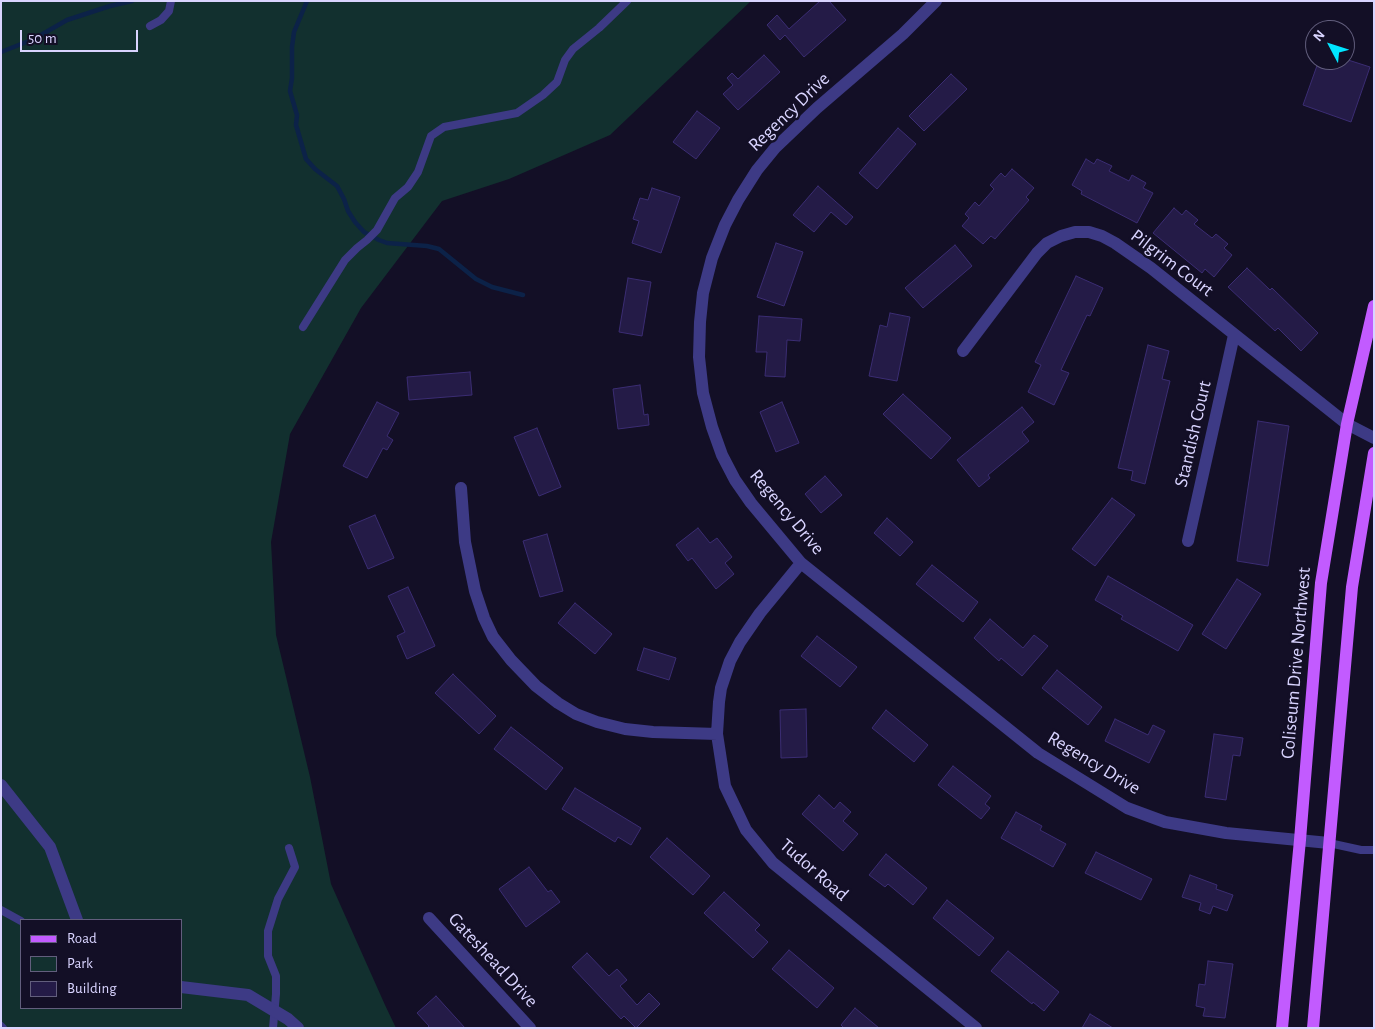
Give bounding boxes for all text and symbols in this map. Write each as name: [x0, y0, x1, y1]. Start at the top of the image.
scale bar: [22, 20, 140, 52]
north arrow: [1305, 20, 1355, 70]
text: N: [1311, 28, 1328, 44]
text: 50 m: [28, 31, 57, 46]
street label: Regency Drive: [744, 68, 834, 156]
street label: Pilgrim Court: [1126, 224, 1218, 302]
street label: Standish Court: [1170, 379, 1216, 489]
street label: Regency Drive: [745, 465, 829, 559]
street label: Coliseum Drive Northwest: [1276, 566, 1316, 760]
street label: Regency Drive: [1043, 726, 1145, 800]
street label: Tudor Road: [775, 834, 853, 906]
street label: Gateshead Drive: [443, 908, 543, 1012]
legend: [20, 919, 182, 1009]
text: Road: [67, 931, 97, 946]
text: Park: [67, 956, 93, 971]
text: Building: [67, 981, 117, 996]

